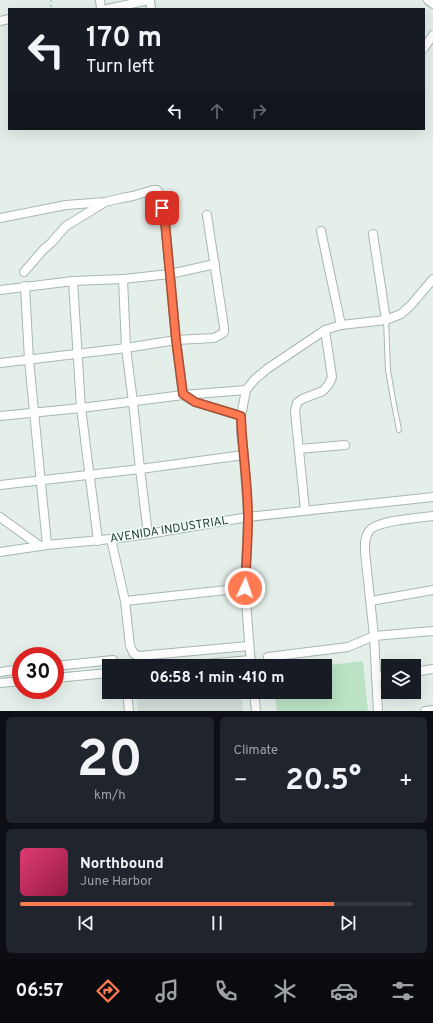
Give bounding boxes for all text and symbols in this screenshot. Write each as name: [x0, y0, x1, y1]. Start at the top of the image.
text: 170 m: [86, 21, 162, 57]
icon: left: [20, 24, 72, 76]
text: Turn left: [86, 56, 154, 79]
icon: left: [164, 100, 186, 122]
icon: ahead: [206, 100, 228, 122]
icon: right: [248, 100, 270, 122]
pin: [145, 191, 179, 225]
icon: arrive: [151, 197, 173, 219]
street label: AVENIDA INDUSTRIAL: [109, 513, 230, 547]
position arrow: [224, 567, 266, 609]
speed limit sign: 30: [12, 647, 64, 699]
map controls: [381, 659, 421, 699]
button: layers: [381, 659, 421, 699]
text: 06:58 · 1 min · 410 m: [150, 669, 284, 688]
text: 20: [77, 729, 143, 795]
text: Climate: [234, 743, 278, 759]
text: 20.5°: [285, 763, 361, 800]
text: −: [234, 768, 248, 795]
text: +: [399, 768, 413, 795]
text: km/h: [94, 788, 126, 804]
text: Northbound: [80, 855, 164, 874]
text: June Harbor: [80, 874, 153, 890]
icon: previous: [75, 912, 97, 934]
icon: pause: [206, 912, 228, 934]
icon: next: [337, 912, 359, 934]
icon: directions: [94, 977, 122, 1005]
icon: music: [153, 977, 181, 1005]
icon: phone: [212, 977, 240, 1005]
icon: climate: [271, 977, 299, 1005]
icon: car: [330, 977, 358, 1005]
icon: filters: [389, 977, 417, 1005]
text: 06:57: [16, 980, 63, 1003]

